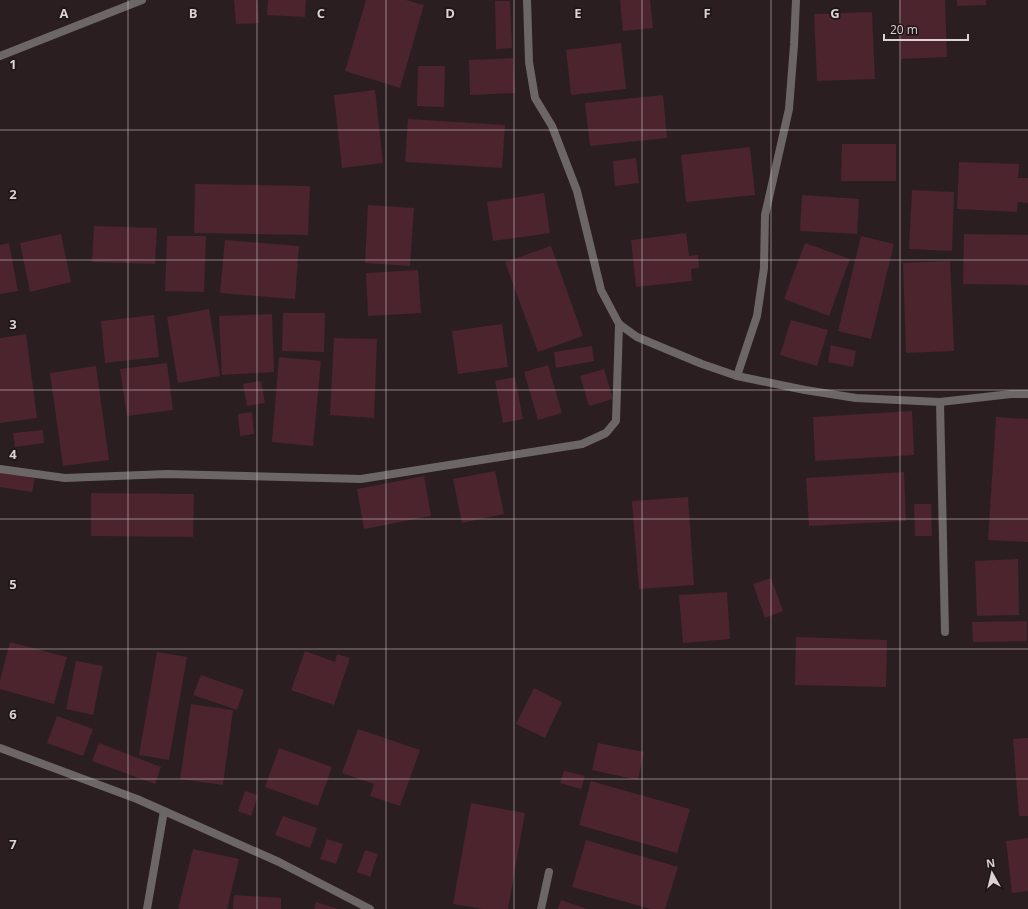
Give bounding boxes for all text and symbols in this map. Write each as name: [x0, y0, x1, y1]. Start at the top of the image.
text: A: [60, 4, 69, 22]
text: B: [189, 4, 198, 22]
text: C: [317, 4, 325, 22]
text: D: [445, 4, 455, 22]
text: E: [574, 4, 582, 22]
text: F: [703, 4, 711, 22]
text: G: [830, 4, 840, 22]
scale bar: [884, 16, 968, 42]
text: 20 m: [890, 21, 918, 38]
text: 1: [9, 55, 17, 73]
text: 2: [9, 185, 17, 203]
text: 3: [9, 315, 17, 333]
text: 4: [9, 445, 17, 463]
text: 5: [9, 575, 17, 593]
text: 6: [9, 705, 17, 723]
text: 7: [9, 835, 17, 853]
north arrow: [972, 853, 1012, 893]
text: N: [985, 855, 996, 871]

